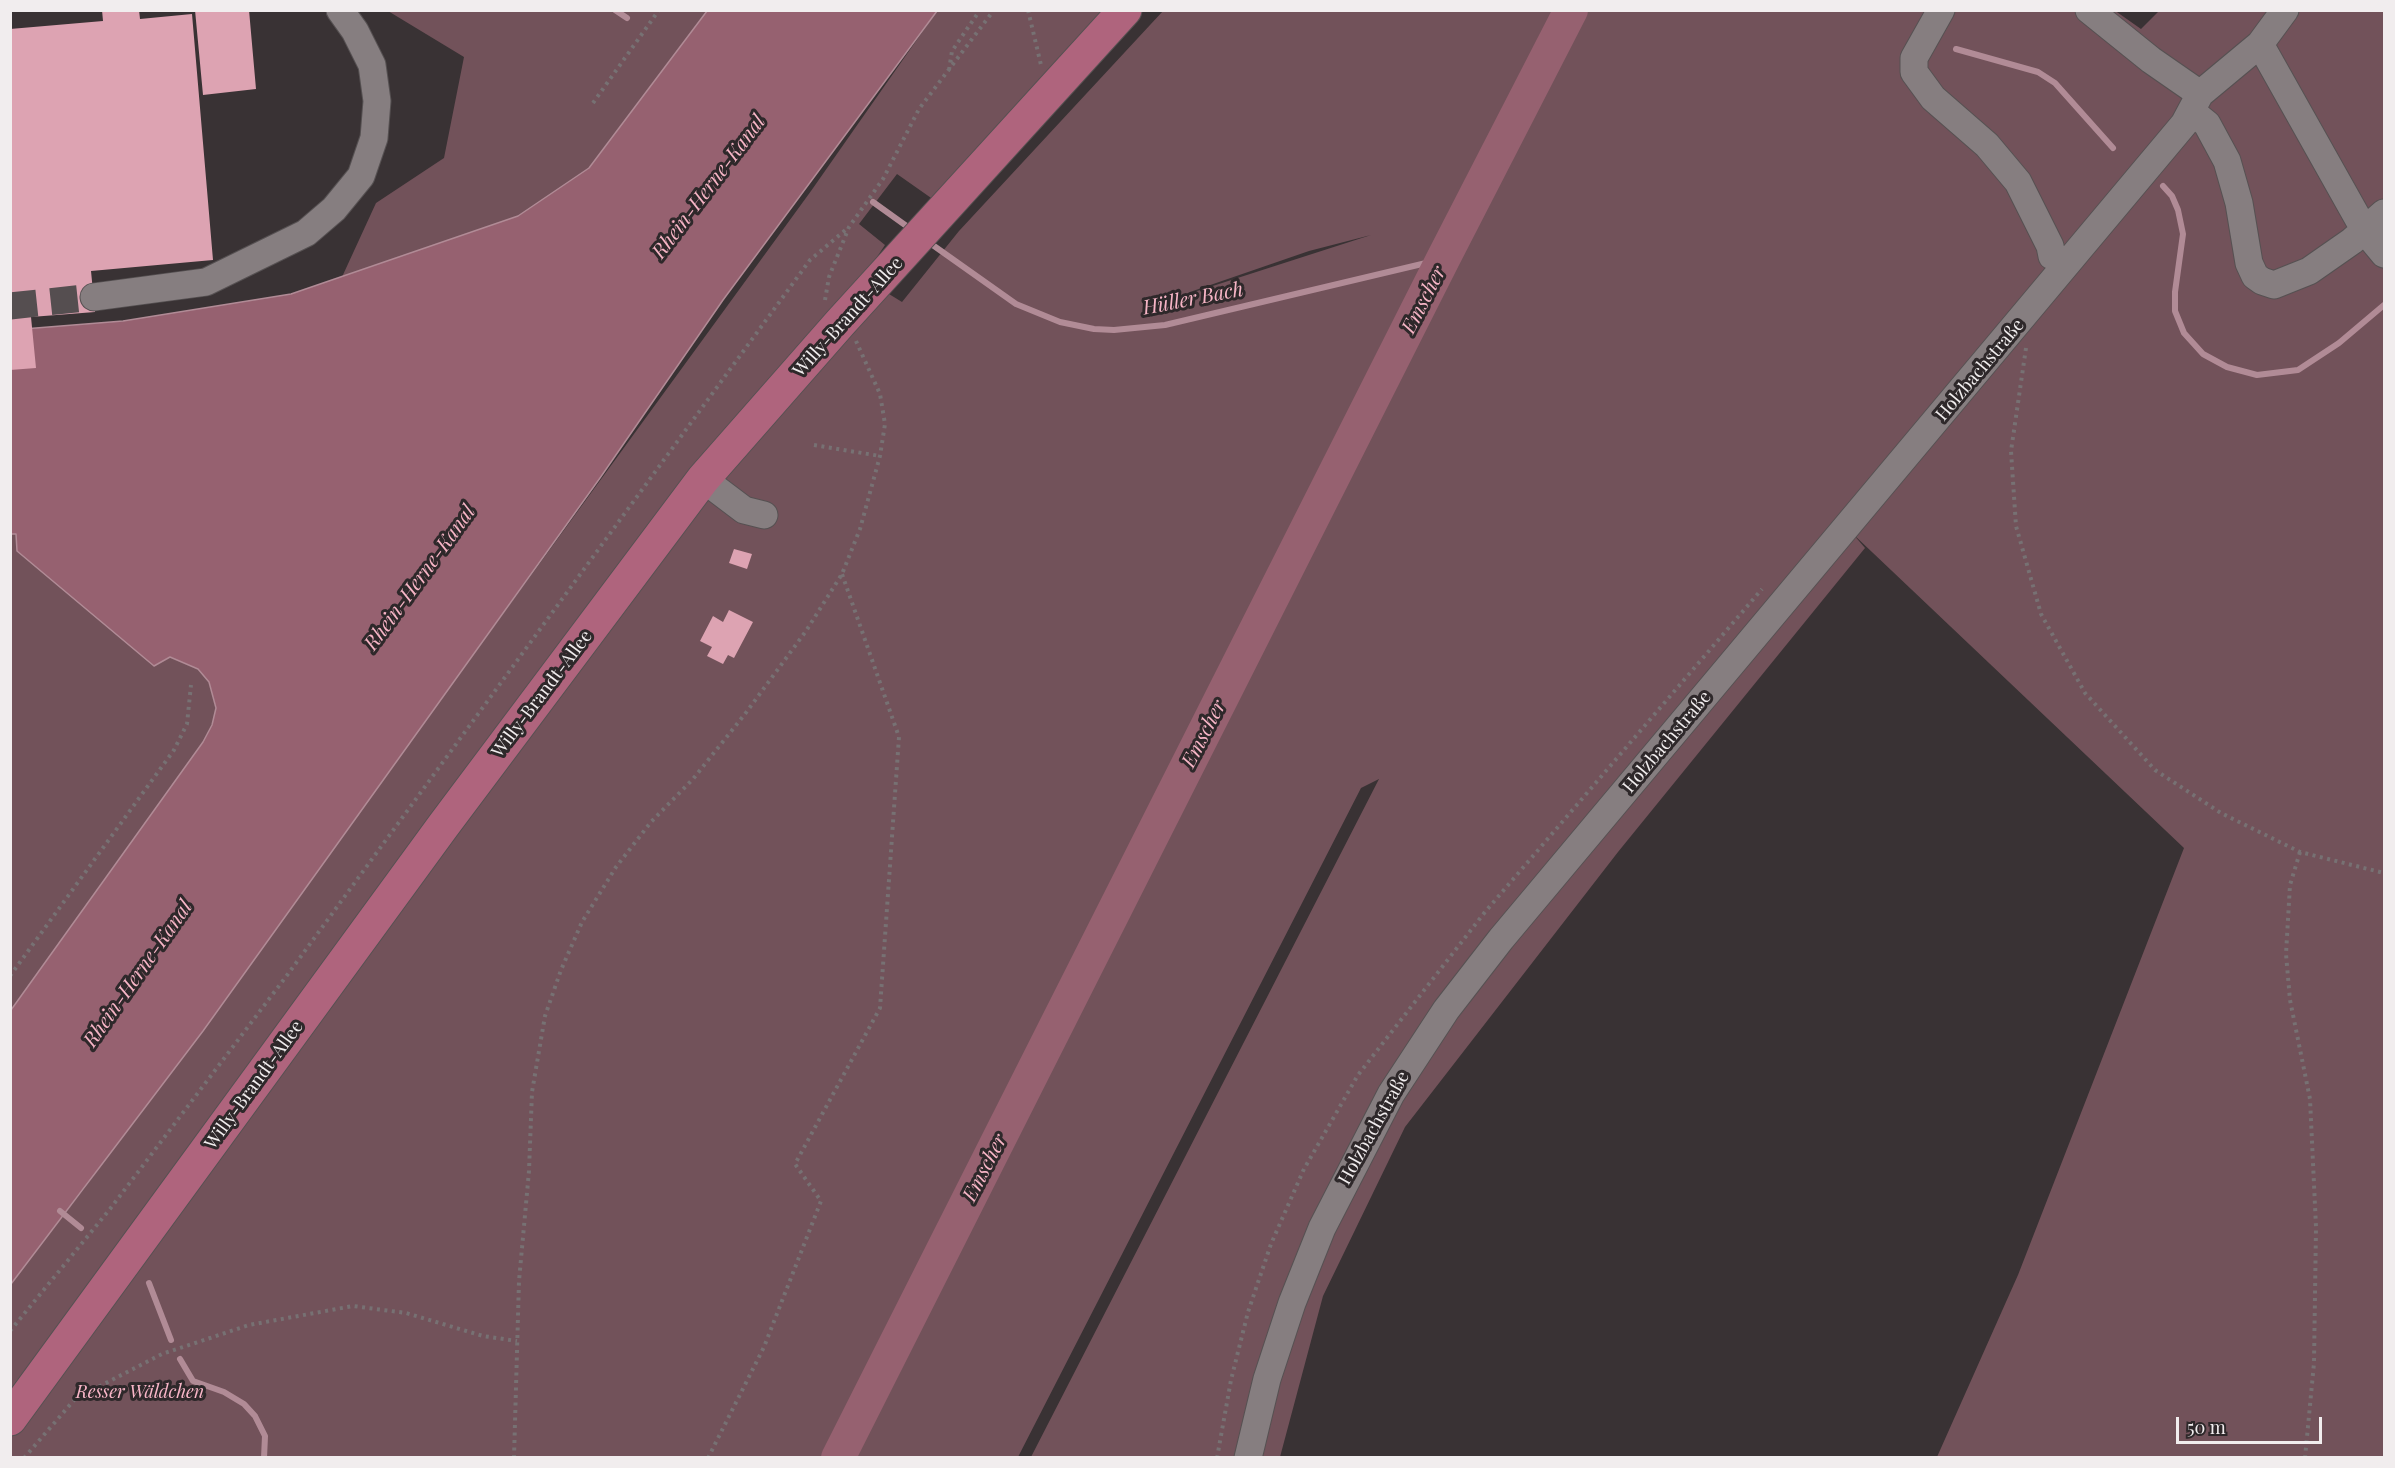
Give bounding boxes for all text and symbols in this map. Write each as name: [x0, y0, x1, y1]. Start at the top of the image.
water label: Rhein-Herne-Kanal: [647, 111, 771, 263]
street label: Willy-Brandt-Allee: [789, 253, 907, 381]
water label: Emscher: [1397, 262, 1451, 338]
water label: Hüller Bach: [1141, 277, 1245, 321]
street label: Holzbachstraße: [1931, 315, 2029, 425]
water label: Rhein-Herne-Kanal: [359, 501, 481, 655]
street label: Willy-Brandt-Allee: [487, 626, 597, 762]
street label: Holzbachstraße: [1618, 687, 1716, 797]
water label: Emscher: [1177, 696, 1231, 772]
water label: Rhein-Herne-Kanal: [78, 896, 198, 1052]
street label: Willy-Brandt-Allee: [200, 1017, 308, 1153]
street label: Holzbachstraße: [1334, 1068, 1414, 1188]
water label: Emscher: [958, 1130, 1012, 1206]
park label: Resser Wäldchen: [76, 1381, 204, 1403]
scale bar: [2179, 1405, 2324, 1443]
text: 50 m: [2187, 1415, 2226, 1439]

